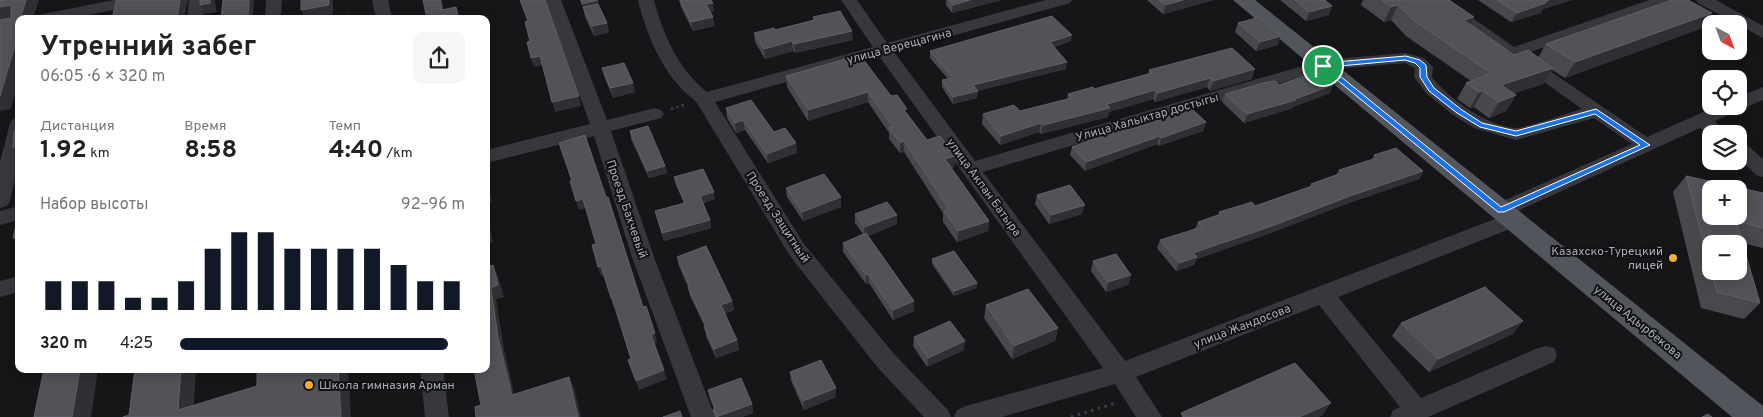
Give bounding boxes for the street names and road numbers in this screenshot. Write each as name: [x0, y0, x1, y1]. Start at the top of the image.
street label: улица Верещагина: [845, 25, 953, 69]
street label: Улица Халыктар достыгы: [1074, 90, 1221, 146]
street label: улица Акпан Батыра: [942, 135, 1024, 240]
street label: Проезд Бахчевый: [602, 158, 650, 261]
street label: Проезд Защитный: [742, 169, 813, 266]
street label: улица Адырбекова: [1590, 282, 1685, 363]
street label: улица Жандосова: [1191, 301, 1293, 353]

